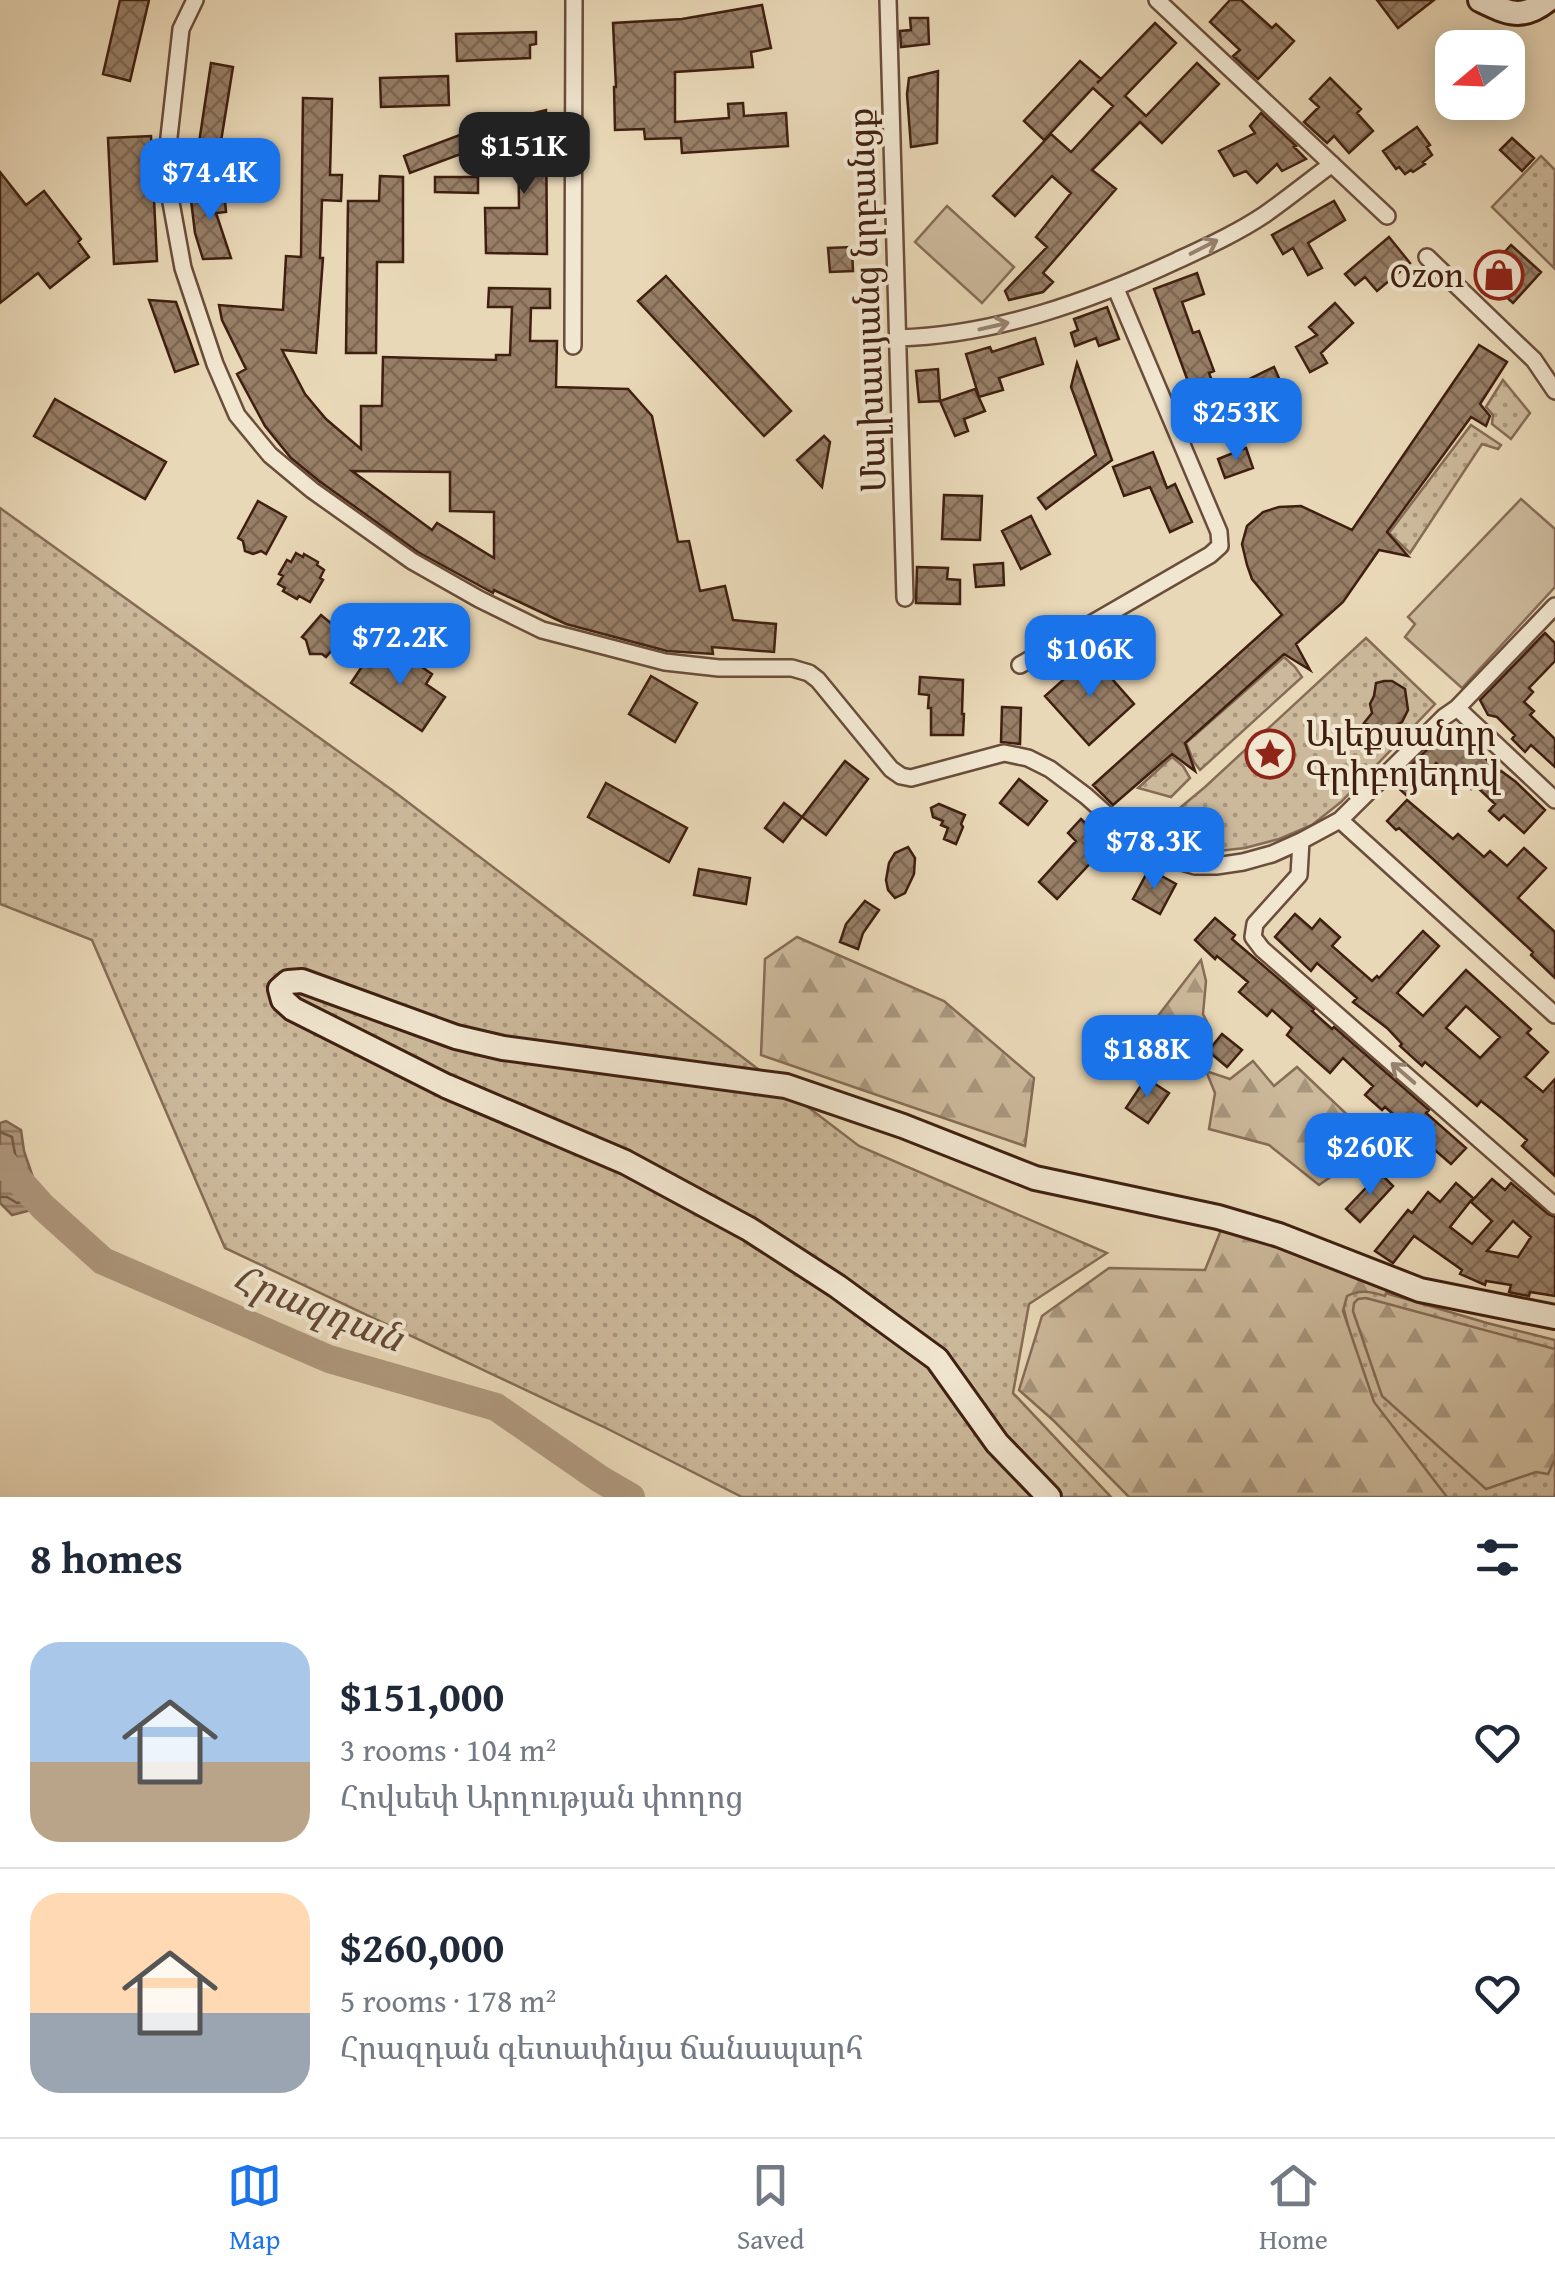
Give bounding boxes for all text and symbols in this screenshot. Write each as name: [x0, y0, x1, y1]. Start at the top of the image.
north arrow: [1435, 30, 1525, 120]
map controls: [1435, 30, 1525, 120]
street label: Մալխասյանց նրբանցք: [834, 107, 899, 493]
pin: $151K: [454, 112, 594, 197]
text: $151K: [481, 121, 567, 168]
pin: $74.4K: [129, 138, 291, 223]
text: $74.4K: [162, 147, 258, 194]
one-way arrow: [1189, 237, 1219, 256]
place label: Ozon: [1390, 249, 1464, 300]
shop icon: Ozon: [1473, 249, 1525, 301]
one-way arrow: [977, 316, 1009, 334]
pin: $253K: [1166, 378, 1306, 463]
text: $253K: [1193, 387, 1279, 434]
pin: $72.2K: [319, 603, 481, 688]
text: $72.2K: [352, 612, 448, 659]
pin: $106K: [1020, 615, 1160, 700]
text: $106K: [1047, 624, 1133, 671]
place label: Ալեքսանդր Գրիբոյեդով: [1305, 708, 1501, 799]
place icon: Ալեքսանդր Գրիբոյեդով: [1244, 728, 1296, 780]
pin: $78.3K: [1073, 807, 1235, 892]
text: $78.3K: [1106, 816, 1202, 863]
pin: $188K: [1077, 1015, 1217, 1100]
text: $188K: [1104, 1024, 1190, 1071]
one-way arrow: [1391, 1061, 1416, 1084]
pin: $260K: [1300, 1113, 1440, 1198]
text: $260K: [1327, 1122, 1413, 1169]
water label: Հրազդան: [225, 1249, 414, 1366]
text: 8 homes: [30, 1527, 183, 1588]
icon: filters: [1470, 1530, 1525, 1585]
text: $151,000: [340, 1665, 504, 1726]
icon: home: [110, 1682, 230, 1802]
icon: heart: [1470, 1715, 1525, 1770]
text: 3 rooms · 104 m²: [340, 1726, 556, 1773]
text: Հովսեփ Արղության փողոց: [340, 1773, 743, 1820]
text: $260,000: [340, 1916, 504, 1977]
icon: home: [110, 1933, 230, 2053]
icon: heart: [1470, 1966, 1525, 2021]
text: 5 rooms · 178 m²: [340, 1977, 556, 2024]
text: Հրազդան գետափնյա ճանապարհ: [340, 2024, 863, 2071]
tab: Map: [227, 2158, 282, 2259]
tab: Saved: [737, 2158, 804, 2259]
tab: Home: [1259, 2158, 1328, 2259]

